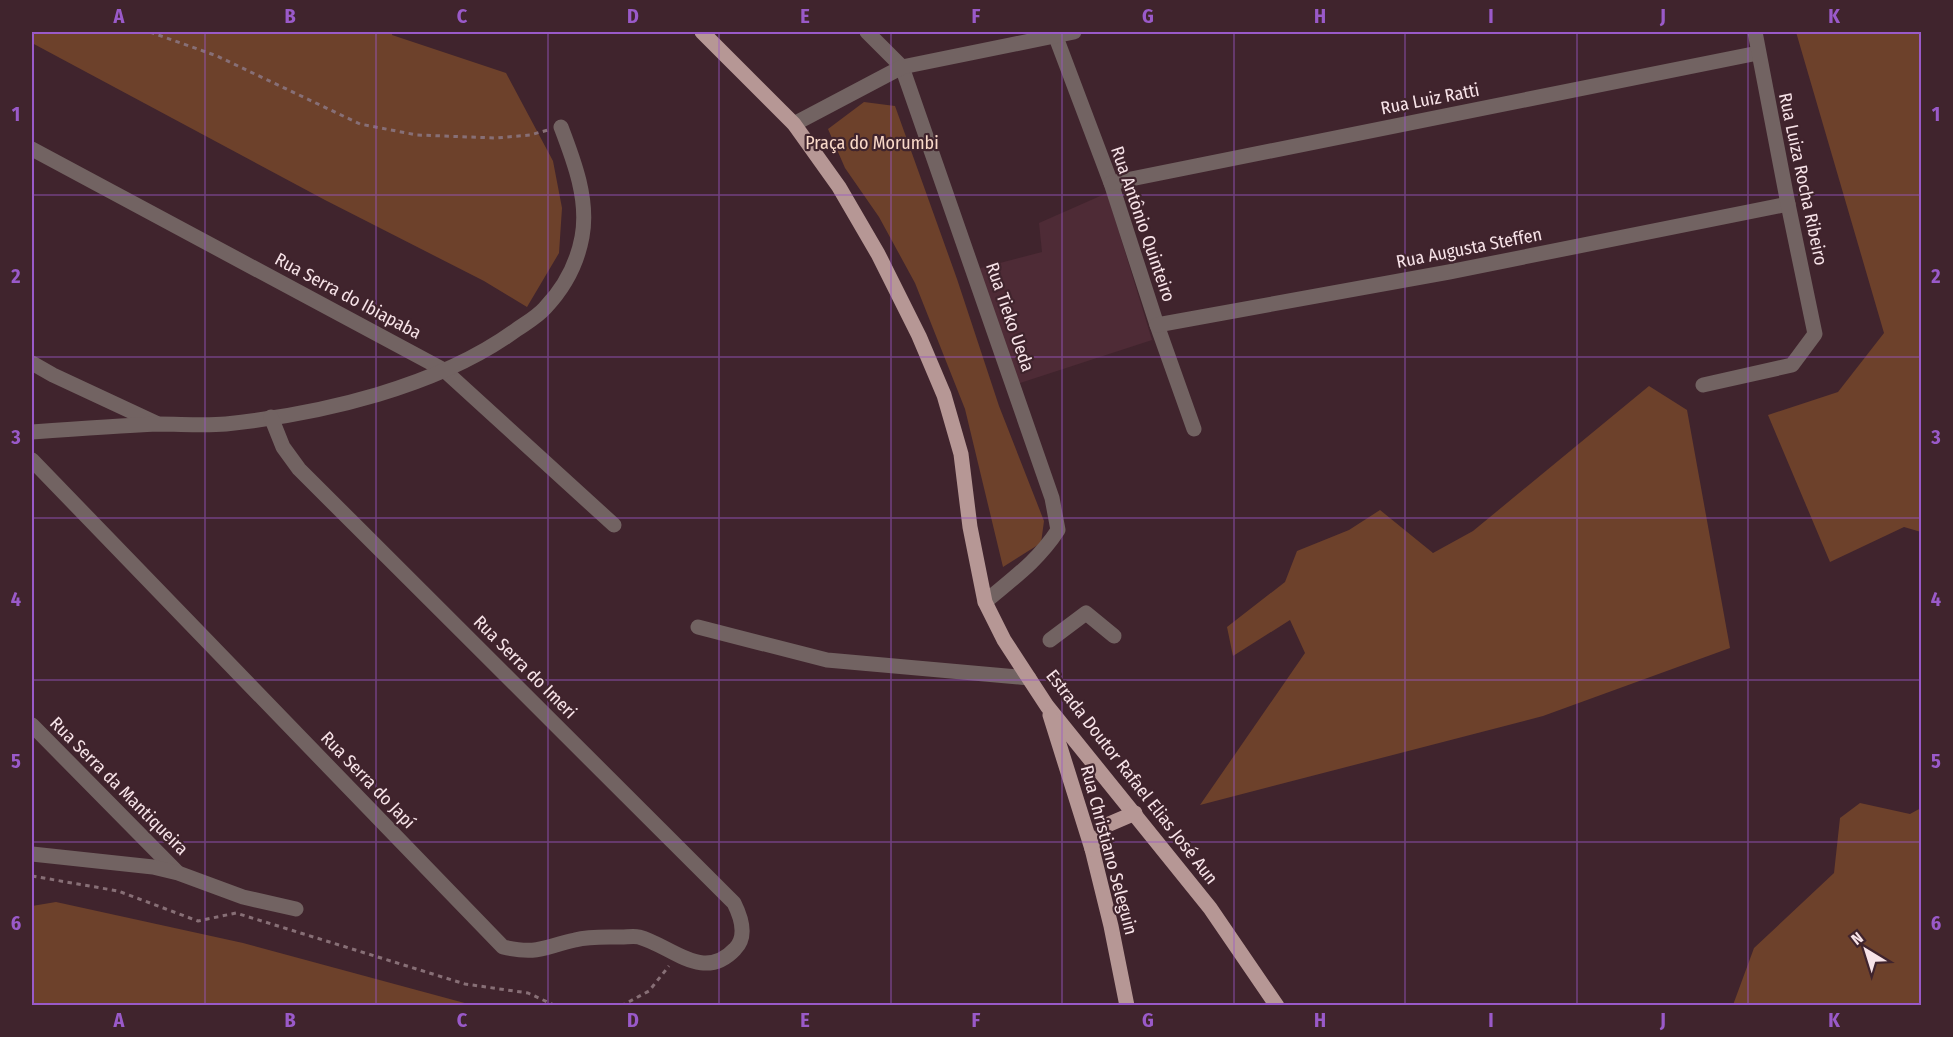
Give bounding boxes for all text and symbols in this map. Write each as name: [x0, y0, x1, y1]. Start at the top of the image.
text: A: [113, 4, 126, 28]
text: B: [284, 4, 296, 28]
text: C: [457, 4, 468, 28]
text: D: [627, 4, 639, 28]
text: E: [800, 4, 810, 28]
text: F: [972, 4, 981, 28]
text: G: [1142, 4, 1154, 28]
text: H: [1314, 4, 1326, 28]
text: I: [1488, 4, 1494, 28]
text: J: [1659, 4, 1666, 28]
text: K: [1828, 4, 1840, 28]
street label: Rua Luiz Ratti: [1379, 79, 1481, 119]
street label: Rua Luiza Rocha Ribeiro: [1774, 91, 1832, 267]
text: 1: [12, 102, 20, 126]
text: 1: [1932, 102, 1940, 126]
park label: Praça do Morumbi: [805, 132, 939, 154]
street label: Rua Antônio Quinteiro: [1106, 143, 1180, 305]
street label: Rua Augusta Steffen: [1394, 223, 1544, 273]
street label: Rua Serra do Ibiapaba: [271, 248, 425, 344]
street label: Rua Tieko Ueda: [981, 260, 1039, 375]
text: 2: [10, 264, 21, 288]
text: 2: [1930, 264, 1941, 288]
text: 3: [10, 425, 21, 449]
text: 3: [1930, 425, 1941, 449]
text: 4: [11, 587, 21, 611]
text: 4: [1931, 587, 1941, 611]
street label: Rua Serra do Imeri: [469, 611, 581, 723]
street label: Estrada Doutor Rafael Elias José Aun: [1041, 665, 1223, 889]
street label: Rua Serra da Mantiqueira: [45, 712, 193, 860]
street label: Rua Serra do Japí: [316, 727, 420, 833]
text: 5: [11, 749, 21, 773]
text: 5: [1931, 749, 1941, 773]
street label: Rua Christiano Seleguin: [1076, 763, 1142, 937]
text: 6: [11, 911, 21, 935]
text: 6: [1931, 911, 1941, 935]
north arrow: [1836, 920, 1896, 980]
text: N: [1847, 928, 1867, 949]
text: A: [113, 1008, 126, 1032]
text: B: [284, 1008, 296, 1032]
text: C: [457, 1008, 468, 1032]
text: D: [627, 1008, 639, 1032]
text: E: [800, 1008, 810, 1032]
text: F: [972, 1008, 981, 1032]
text: G: [1142, 1008, 1154, 1032]
text: H: [1314, 1008, 1326, 1032]
text: I: [1488, 1008, 1494, 1032]
text: J: [1659, 1008, 1666, 1032]
text: K: [1828, 1008, 1840, 1032]

